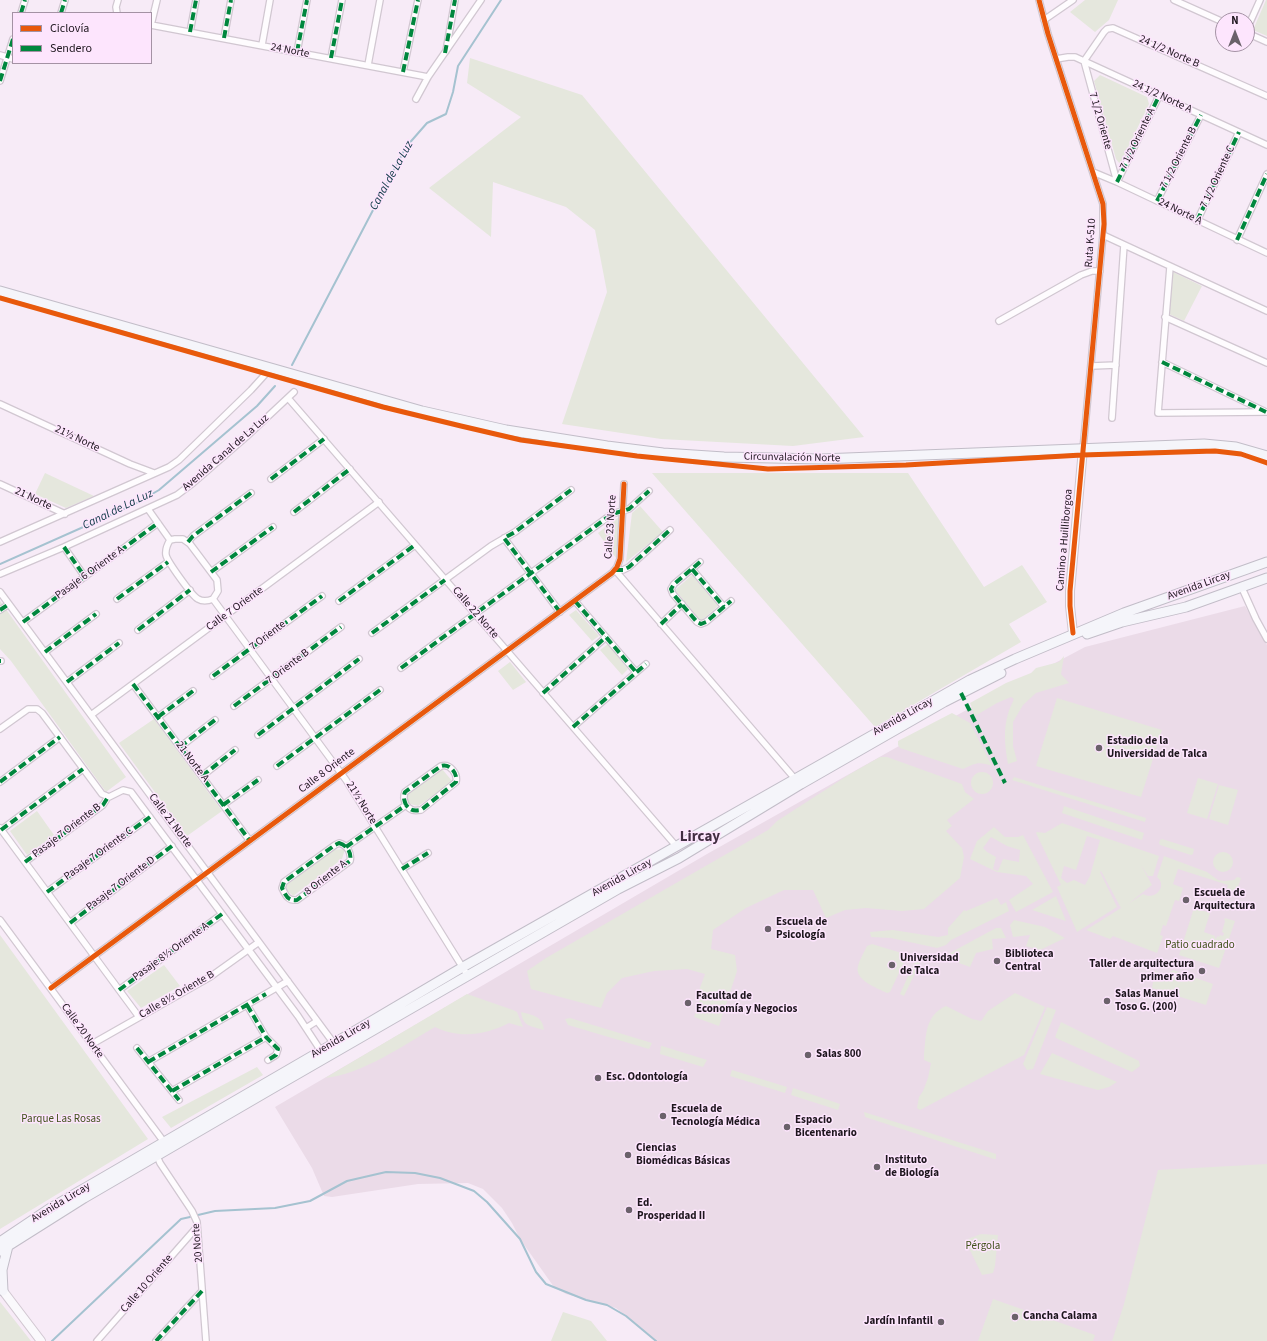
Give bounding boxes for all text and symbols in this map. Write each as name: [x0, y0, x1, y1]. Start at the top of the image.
legend: [12, 12, 152, 64]
north arrow: [1215, 12, 1255, 52]
text: N: [1231, 13, 1239, 28]
text: Ciclovía: [50, 20, 89, 37]
street label: 24 1/2 Norte B: [1137, 33, 1201, 71]
text: Sendero: [50, 40, 92, 57]
street label: 24 Norte: [270, 41, 310, 61]
street label: 24 1/2 Norte A: [1130, 77, 1194, 117]
street label: 7 1/2 Oriente: [1086, 91, 1114, 151]
street label: 7 1/2 Oriente A: [1117, 106, 1159, 172]
street label: 7 1/2 Oriente B: [1158, 125, 1200, 191]
water label: Canal de La Luz: [367, 139, 417, 213]
street label: 7 1/2 Oriente C: [1198, 144, 1238, 210]
street label: 24 Norte A: [1156, 196, 1204, 228]
street label: Ruta K-510: [1083, 218, 1099, 268]
street label: Avenida Canal de La Luz: [180, 412, 272, 494]
street label: 21½ Norte: [52, 423, 102, 455]
street label: Circunvalación Norte: [744, 451, 840, 465]
street label: 21 Norte: [13, 485, 53, 513]
water label: Canal de La Luz: [80, 487, 156, 533]
street label: Camino a Huilliborgoa: [1054, 488, 1076, 592]
street label: Calle 23 Norte: [602, 495, 620, 559]
street label: Pasaje 6 Oriente A: [53, 544, 127, 602]
street label: Avenida Lircay: [1166, 568, 1232, 604]
street label: Calle 7 Oriente: [204, 584, 266, 634]
street label: Calle 22 Norte: [449, 584, 501, 642]
street label: 7 Oriente: [247, 618, 289, 654]
street label: 7 Oriente B: [264, 646, 312, 688]
street label: Avenida Lircay: [871, 695, 935, 739]
place label: Estadio de la Universidad de Talca: [1107, 735, 1207, 761]
street label: 21 Norte A: [173, 739, 211, 785]
marker: Estadio de la Universidad de Talca: [1094, 743, 1104, 753]
street label: Calle 8 Oriente: [296, 746, 358, 796]
street label: 21½ Norte: [343, 779, 379, 827]
street label: Calle 21 Norte: [145, 791, 195, 851]
street label: Pasaje 7 Oriente B: [30, 801, 104, 861]
street label: Pasaje 7 Oriente C: [62, 824, 136, 884]
district label: Lircay: [680, 829, 720, 847]
street label: Pasaje 7 Oriente D: [84, 854, 158, 914]
street label: Avenida Lircay: [590, 856, 654, 900]
street label: 8 Oriente A: [302, 857, 350, 899]
place label: Escuela de Arquitectura: [1194, 887, 1255, 913]
marker: Escuela de Arquitectura: [1181, 895, 1191, 905]
place label: Escuela de Psicología: [776, 916, 827, 942]
street label: Pasaje 8½ Oriente A: [130, 920, 212, 984]
marker: Escuela de Psicología: [763, 924, 773, 934]
park label: Patio cuadrado: [1165, 939, 1235, 953]
place label: Biblioteca Central: [1005, 948, 1054, 974]
place label: Universidad de Talca: [900, 952, 959, 978]
marker: Biblioteca Central: [992, 956, 1002, 966]
place label: Taller de arquitectura primer año: [1089, 958, 1194, 984]
marker: Universidad de Talca: [887, 960, 897, 970]
marker: Taller de arquitectura primer año: [1197, 966, 1207, 976]
street label: Calle 8½ Oriente B: [137, 968, 217, 1022]
place label: Salas Manuel Toso G. (200): [1115, 988, 1178, 1014]
place label: Facultad de Economía y Negocios: [696, 990, 797, 1016]
marker: Salas Manuel Toso G. (200): [1102, 996, 1112, 1006]
marker: Facultad de Economía y Negocios: [683, 998, 693, 1008]
street label: Calle 20 Norte: [58, 1001, 106, 1061]
street label: Avenida Lircay: [309, 1017, 373, 1061]
place label: Salas 800: [816, 1048, 861, 1062]
marker: Salas 800: [803, 1050, 813, 1060]
place label: Esc. Odontología: [606, 1071, 688, 1085]
marker: Esc. Odontología: [593, 1073, 603, 1083]
place label: Escuela de Tecnología Médica: [671, 1103, 760, 1129]
marker: Escuela de Tecnología Médica: [658, 1111, 668, 1121]
park label: Parque Las Rosas: [21, 1113, 101, 1127]
place label: Espacio Bicentenario: [795, 1114, 857, 1140]
marker: Espacio Bicentenario: [782, 1122, 792, 1132]
place label: Ciencias Biomédicas Básicas: [636, 1142, 730, 1168]
marker: Ciencias Biomédicas Básicas: [623, 1150, 633, 1160]
place label: Instituto de Biología: [885, 1154, 939, 1180]
marker: Instituto de Biología: [872, 1162, 882, 1172]
street label: Avenida Lircay: [29, 1180, 93, 1226]
place label: Ed. Prosperidad II: [637, 1197, 705, 1223]
marker: Ed. Prosperidad II: [624, 1205, 634, 1215]
street label: 20 Norte: [190, 1223, 206, 1263]
park label: Pérgola: [966, 1240, 1000, 1254]
street label: Calle 10 Oriente: [118, 1252, 176, 1316]
place label: Cancha Calama: [1023, 1310, 1097, 1324]
marker: Cancha Calama: [1010, 1312, 1020, 1322]
place label: Jardín Infantil: [864, 1315, 933, 1329]
marker: Jardín Infantil: [936, 1317, 946, 1327]

